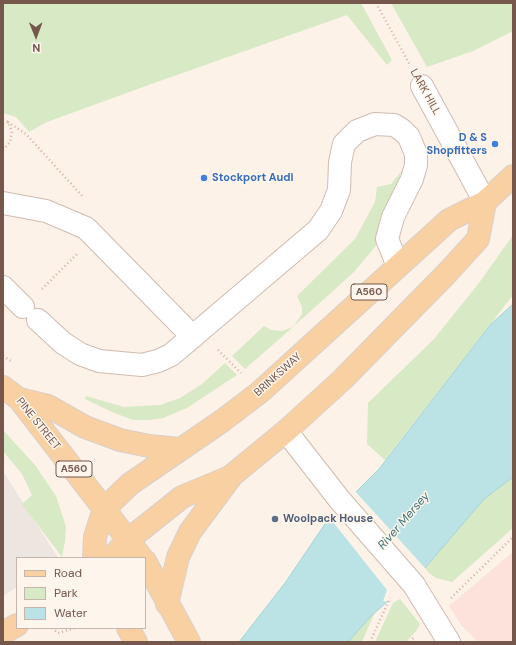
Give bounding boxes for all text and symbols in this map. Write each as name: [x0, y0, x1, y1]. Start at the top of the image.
north arrow: [16, 16, 56, 56]
text: N: [32, 41, 40, 55]
street label: LARK HILL: [407, 67, 443, 117]
place label: D & S Shopfitters: [427, 131, 487, 157]
marker: D & S Shopfitters: [490, 139, 500, 149]
place label: Stockport Audi: [212, 171, 293, 185]
marker: Stockport Audi: [199, 173, 209, 183]
road number: A560: [351, 284, 387, 300]
street label: BRINKSWAY: [252, 350, 304, 400]
street label: PINE STREET: [13, 395, 63, 453]
road number: A560: [56, 461, 92, 477]
water label: River Mersey: [375, 489, 433, 553]
place label: Woolpack House: [283, 512, 373, 526]
marker: Woolpack House: [270, 514, 280, 524]
legend: [16, 557, 146, 629]
text: Road: [54, 565, 82, 581]
text: Park: [54, 585, 78, 601]
text: Water: [54, 605, 87, 621]

